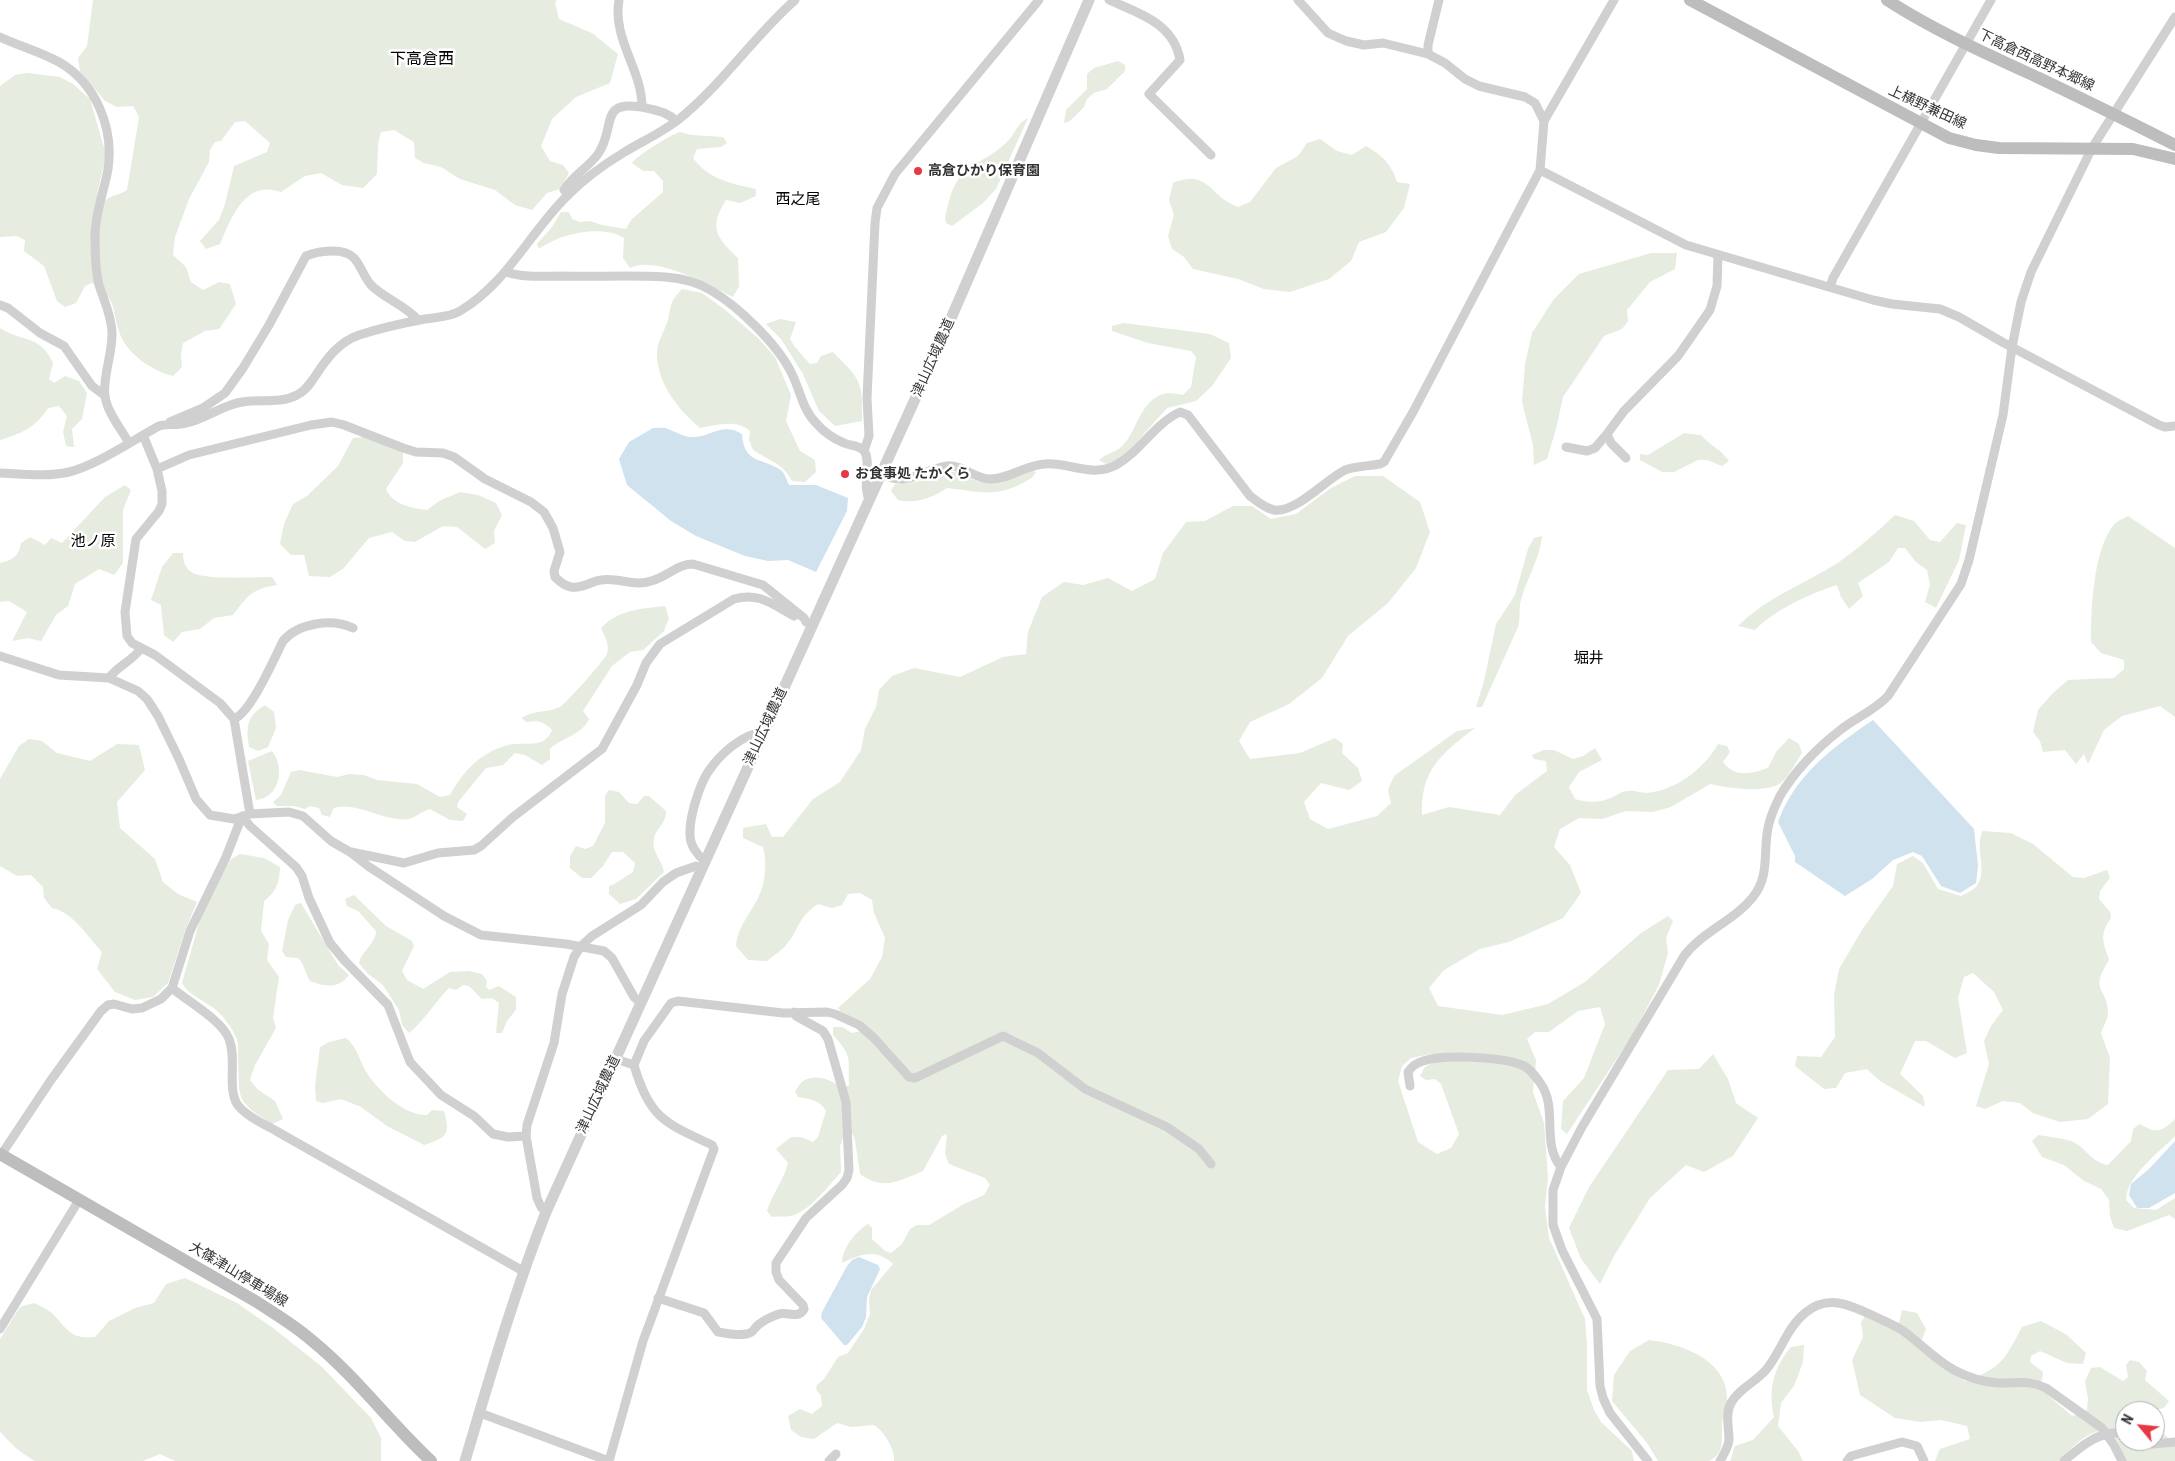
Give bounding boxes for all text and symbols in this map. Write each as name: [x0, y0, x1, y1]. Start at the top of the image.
street label: 下高倉西高野本郷線: [1975, 27, 2097, 95]
district label: 下高倉西: [390, 50, 454, 70]
street label: 上横野兼田線: [1885, 83, 1969, 133]
place label: 高倉ひかり保育園: [928, 163, 1040, 179]
marker: 高倉ひかり保育園: [912, 165, 924, 177]
district label: 西之尾: [776, 191, 820, 209]
street label: 津山広域農道: [909, 316, 959, 400]
place label: お食事処 たかくら: [855, 466, 970, 482]
marker: お食事処 たかくら: [839, 468, 851, 480]
district label: 池ノ原: [71, 533, 115, 551]
district label: 堀井: [1574, 650, 1604, 668]
street label: 津山広域農道: [741, 685, 791, 769]
street label: 津山広域農道: [574, 1053, 624, 1137]
street label: 大篠津山停車場線: [186, 1239, 290, 1311]
north arrow: [2115, 1401, 2165, 1451]
text: N: [2119, 1412, 2137, 1427]

